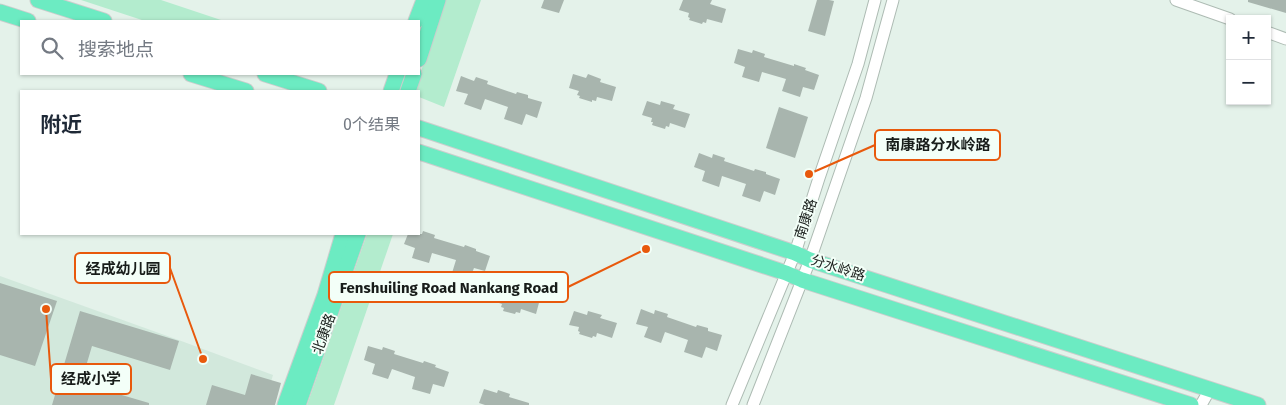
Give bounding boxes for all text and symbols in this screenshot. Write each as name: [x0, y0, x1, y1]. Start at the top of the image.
map controls: [1226, 15, 1271, 105]
button: +: [1226, 15, 1271, 60]
search box: [20, 20, 420, 75]
icon: search: [38, 34, 66, 62]
text: 搜索地点: [78, 38, 154, 61]
button: −: [1226, 60, 1271, 105]
text: 附近: [40, 112, 82, 138]
text: 0个结果: [343, 115, 400, 134]
callout: 南康路分水岭路: [875, 130, 1000, 160]
text: 南康路分水岭路: [885, 136, 991, 154]
street label: 南康路: [791, 196, 821, 242]
street label: 分水岭路: [809, 251, 867, 285]
callout: 经成幼儿园: [75, 253, 170, 283]
text: 经成幼儿园: [85, 260, 161, 278]
callout: Fenshuiling Road Nankang Road: [329, 272, 568, 302]
text: Fenshuiling Road Nankang Road: [340, 279, 558, 297]
street label: 北康路: [309, 311, 339, 357]
callout: 经成小学: [51, 364, 131, 394]
text: 经成小学: [61, 370, 121, 388]

